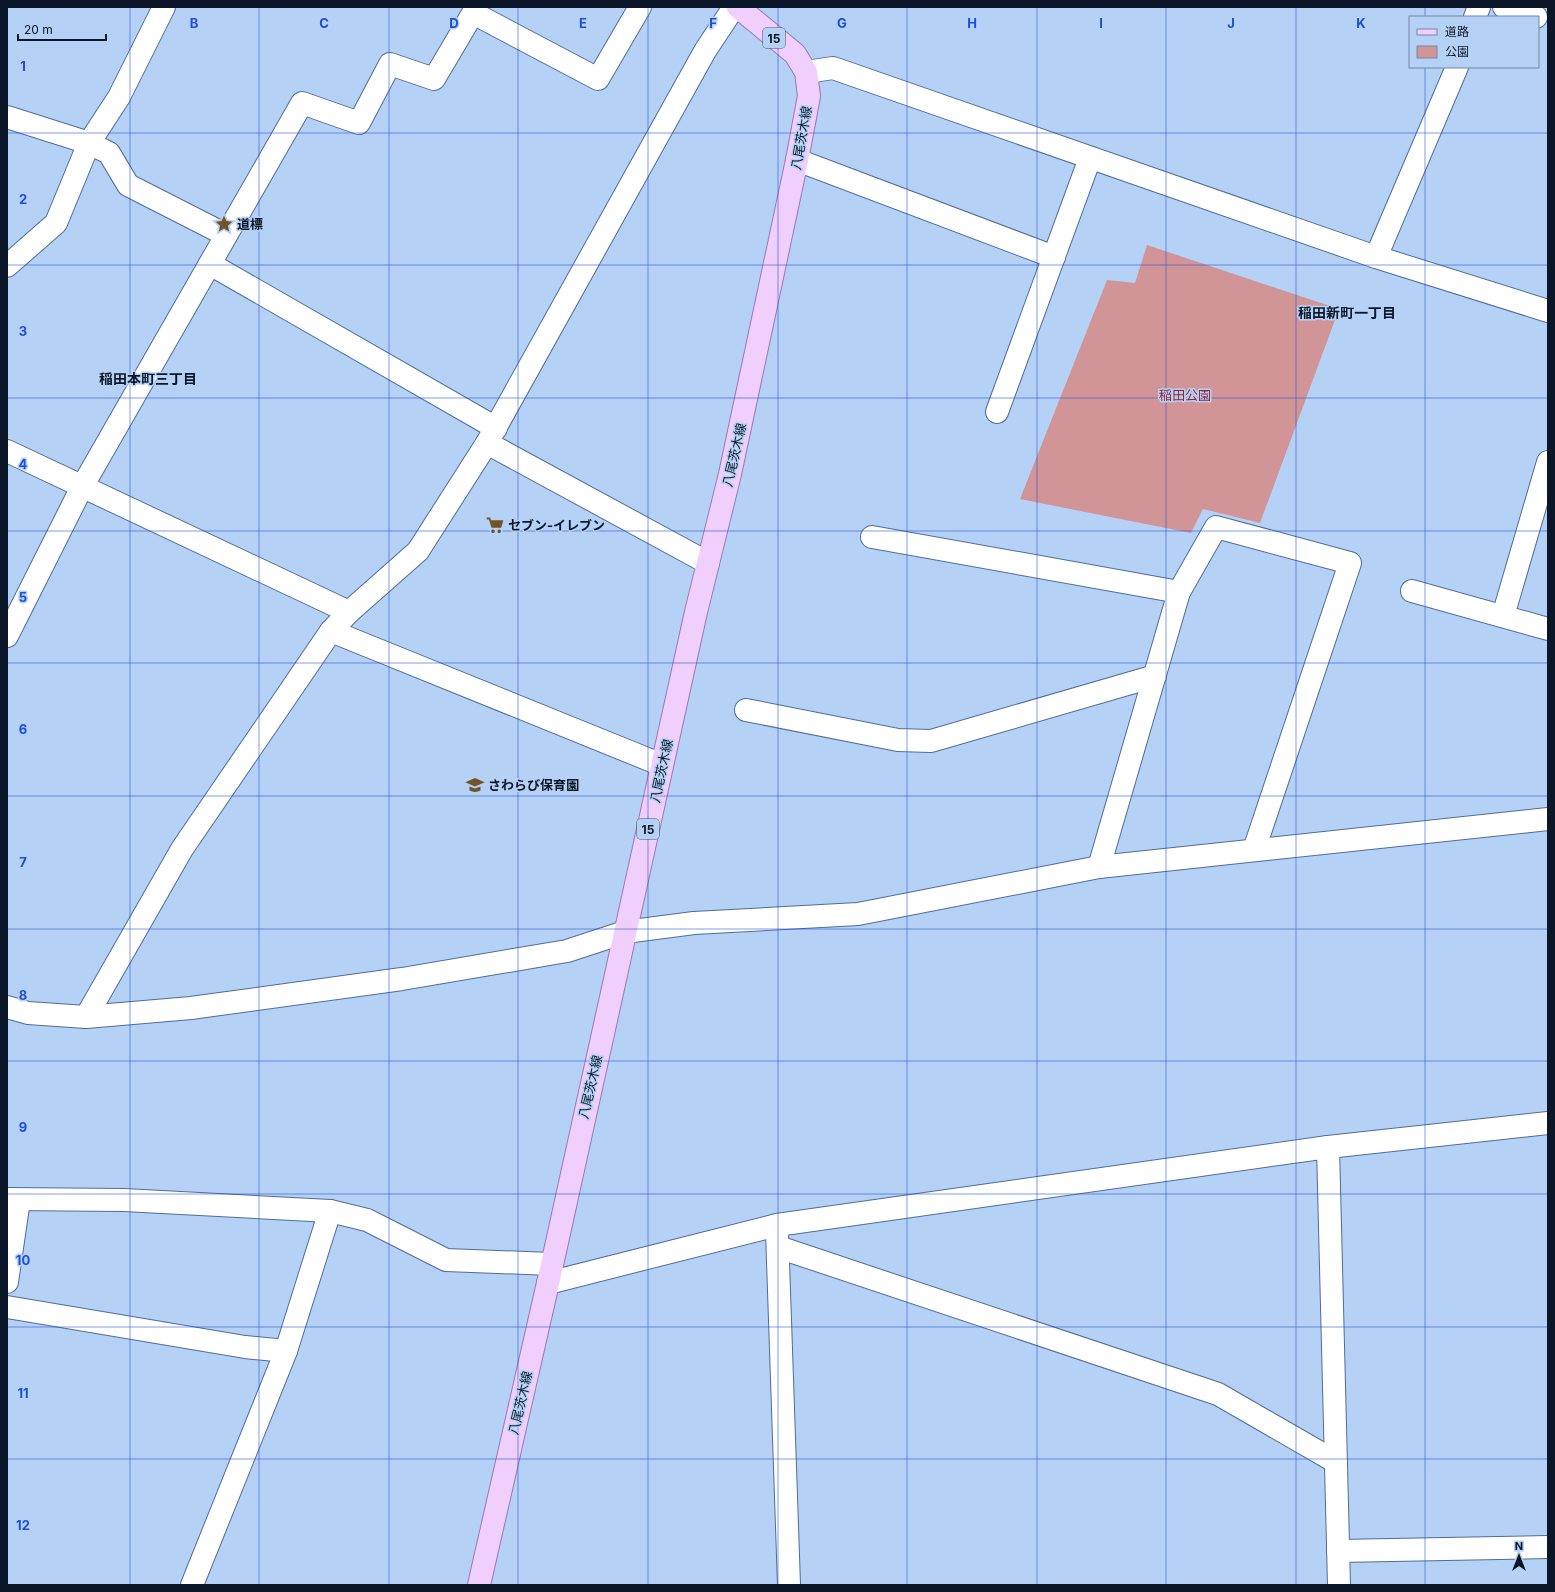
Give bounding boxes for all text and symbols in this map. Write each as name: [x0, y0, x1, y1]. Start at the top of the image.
text: B: [190, 15, 199, 31]
text: C: [319, 15, 329, 31]
text: D: [449, 15, 459, 31]
text: E: [579, 15, 587, 31]
text: F: [709, 15, 717, 31]
text: G: [837, 15, 847, 31]
text: H: [967, 15, 977, 31]
text: I: [1099, 15, 1103, 31]
text: J: [1227, 15, 1235, 31]
text: K: [1356, 15, 1366, 31]
scale bar: [18, 16, 106, 42]
legend: [1409, 16, 1539, 68]
text: 20 m: [24, 22, 53, 37]
text: 道路: [1445, 24, 1469, 39]
road number: 15: [763, 28, 785, 48]
text: 公園: [1445, 44, 1469, 59]
text: 1: [20, 58, 26, 74]
street label: 八尾茨木線: [787, 105, 815, 171]
text: 2: [19, 191, 27, 207]
place icon: 道標: [214, 214, 234, 234]
place label: 道標: [237, 216, 263, 232]
district label: 稲田新町一丁目: [1298, 304, 1396, 321]
text: 3: [19, 323, 27, 339]
district label: 稲田本町三丁目: [99, 370, 197, 387]
park label: 稲田公園: [1159, 387, 1211, 403]
street label: 八尾茨木線: [719, 422, 749, 488]
text: 4: [19, 456, 28, 472]
supermarket icon: セブン-イレブン: [485, 515, 505, 535]
place label: セブン-イレブン: [508, 517, 605, 533]
text: 5: [19, 589, 27, 605]
text: 6: [19, 721, 27, 737]
street label: 八尾茨木線: [646, 738, 676, 804]
school or university icon: さわらび保育園: [465, 775, 485, 795]
place label: さわらび保育園: [488, 777, 579, 793]
road number: 15: [637, 819, 659, 839]
text: 7: [19, 854, 27, 870]
text: 8: [19, 987, 27, 1003]
street label: 八尾茨木線: [575, 1054, 605, 1120]
text: 9: [19, 1119, 27, 1135]
text: 10: [16, 1252, 30, 1268]
street label: 八尾茨木線: [505, 1370, 535, 1436]
text: 11: [17, 1385, 29, 1401]
text: 12: [16, 1517, 30, 1533]
north arrow: [1499, 1536, 1539, 1576]
text: N: [1515, 1539, 1523, 1553]

